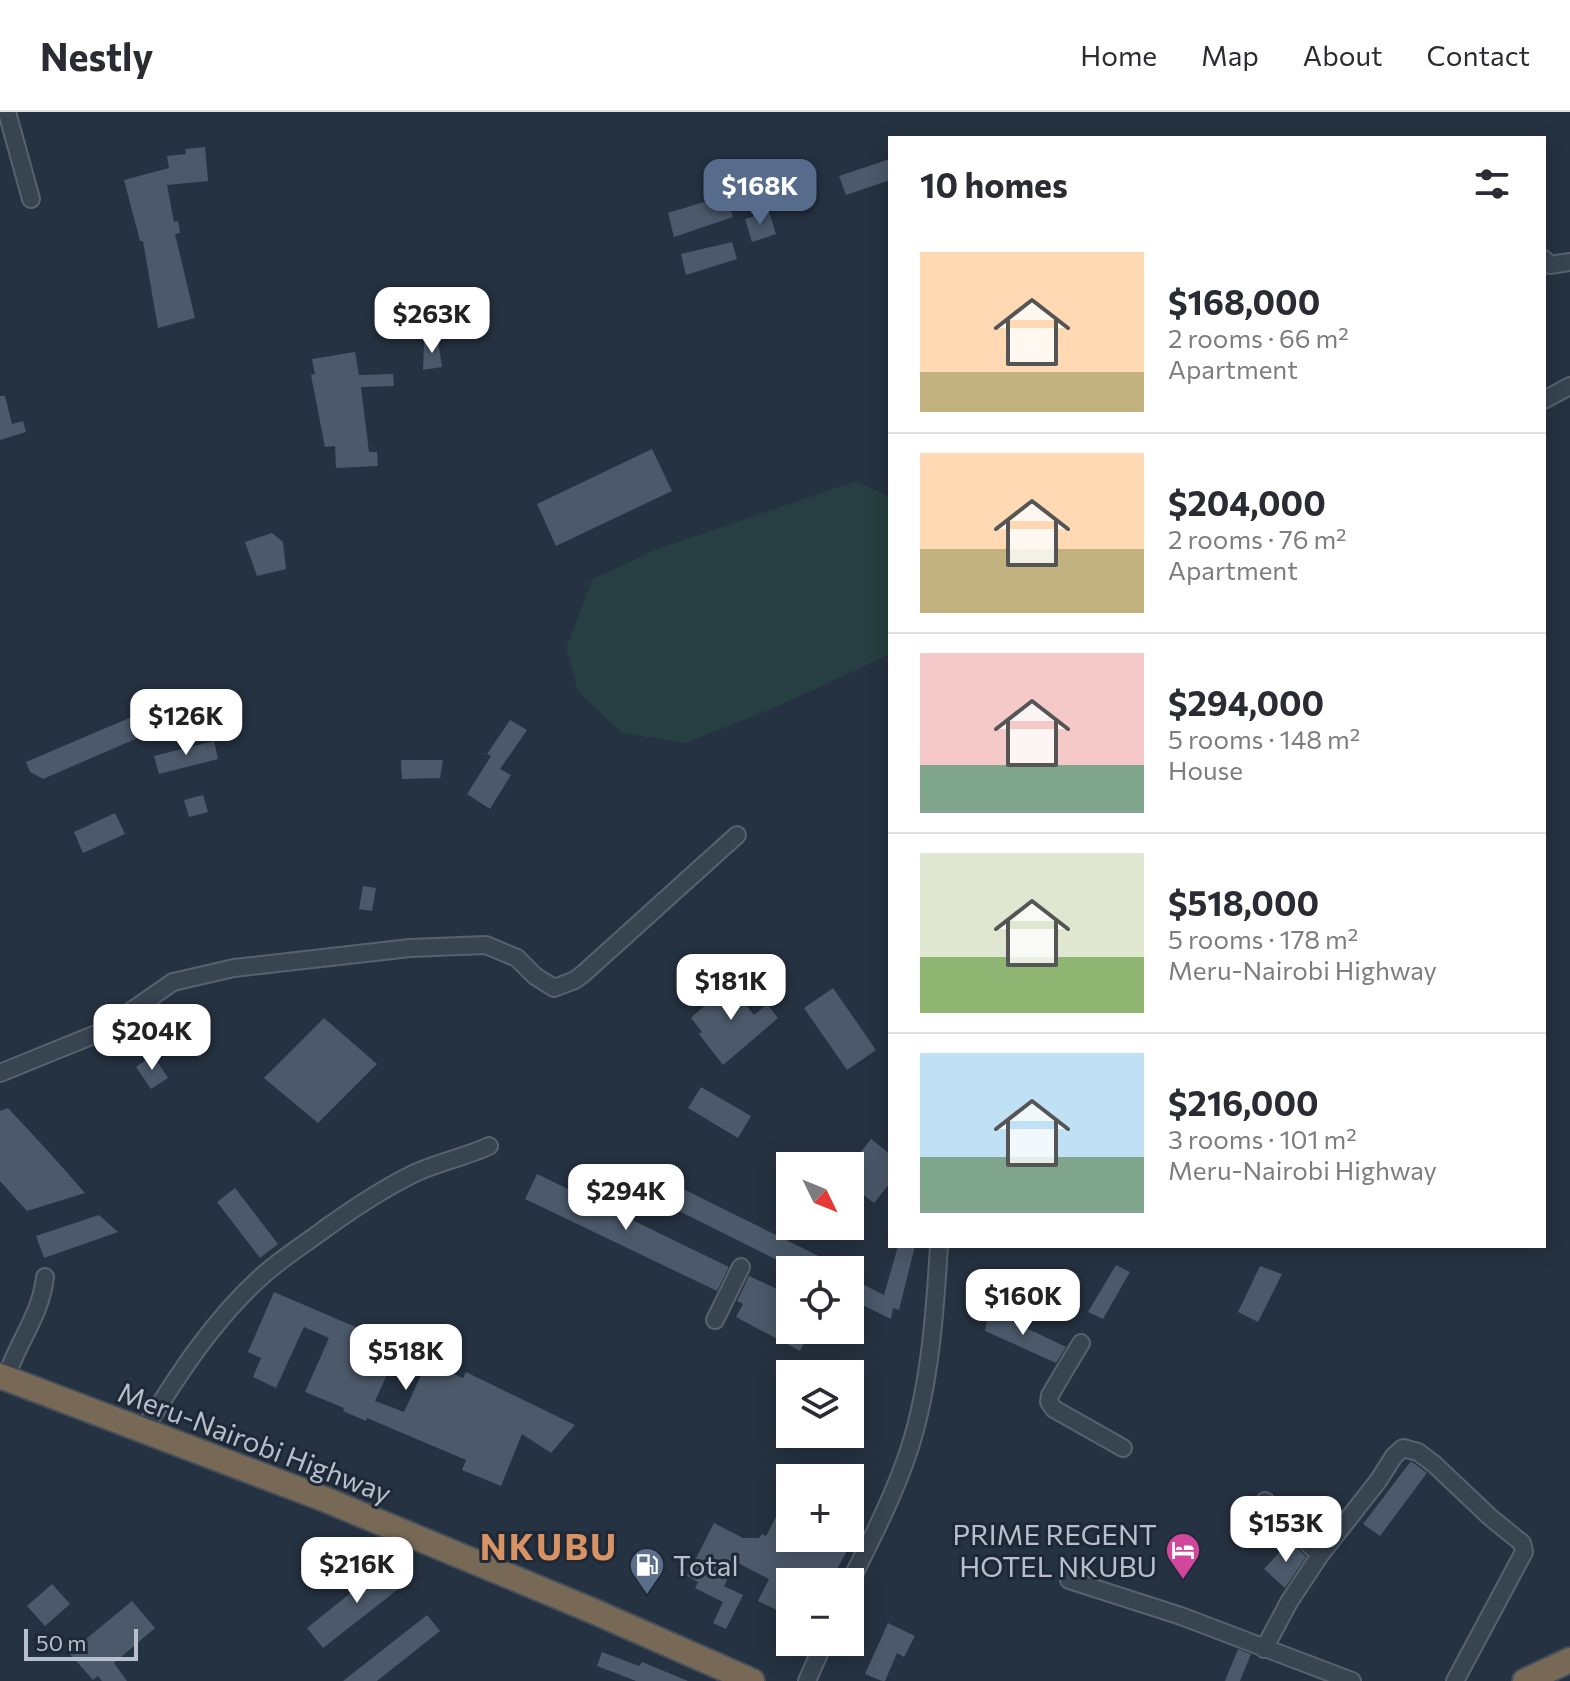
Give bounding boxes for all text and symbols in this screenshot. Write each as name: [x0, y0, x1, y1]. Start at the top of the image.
text: Nestly: [40, 32, 153, 79]
text: Home: [1080, 38, 1157, 72]
text: Map: [1201, 38, 1259, 72]
text: About: [1303, 38, 1383, 72]
text: Contact: [1427, 38, 1530, 72]
pin: $168K: [704, 159, 816, 227]
icon: filters: [1470, 162, 1514, 206]
text: 10 homes: [920, 163, 1068, 205]
text: $168K: [722, 169, 799, 200]
text: $168,000: [1168, 280, 1320, 322]
icon: home: [984, 284, 1080, 380]
pin: $263K: [376, 287, 488, 355]
text: $263K: [393, 297, 471, 328]
text: 2 rooms · 66 m²: [1168, 322, 1349, 353]
text: Apartment: [1168, 353, 1298, 384]
text: $204,000: [1168, 481, 1326, 523]
icon: home: [984, 485, 1080, 581]
text: 2 rooms · 76 m²: [1168, 523, 1347, 554]
text: Apartment: [1168, 554, 1298, 585]
text: $294,000: [1168, 681, 1324, 723]
icon: home: [984, 685, 1080, 781]
pin: $126K: [130, 689, 242, 757]
text: $126K: [148, 699, 224, 730]
text: 5 rooms · 148 m²: [1168, 723, 1360, 754]
text: House: [1168, 754, 1243, 785]
text: $518,000: [1168, 881, 1319, 923]
icon: home: [984, 885, 1080, 981]
text: 5 rooms · 178 m²: [1168, 923, 1358, 954]
pin: $181K: [675, 954, 787, 1022]
text: Meru-Nairobi Highway: [1168, 954, 1437, 985]
text: $181K: [695, 964, 767, 995]
pin: $204K: [96, 1004, 208, 1072]
text: $204K: [112, 1014, 192, 1045]
text: $216,000: [1168, 1081, 1319, 1123]
icon: home: [984, 1085, 1080, 1181]
text: 3 rooms · 101 m²: [1168, 1123, 1357, 1154]
north arrow: [776, 1152, 864, 1240]
map controls: [776, 1152, 864, 1656]
text: Meru-Nairobi Highway: [1168, 1154, 1437, 1185]
pin: $294K: [570, 1164, 682, 1232]
text: $294K: [586, 1174, 666, 1205]
button: locate: [776, 1256, 864, 1344]
pin: $160K: [967, 1269, 1079, 1337]
text: $160K: [984, 1279, 1062, 1310]
pin: $518K: [350, 1324, 462, 1392]
text: $518K: [368, 1334, 444, 1365]
button: layers: [776, 1360, 864, 1448]
street label: Meru-Nairobi Highway: [114, 1374, 396, 1510]
button: +: [776, 1464, 864, 1552]
pin: $153K: [1230, 1496, 1342, 1564]
text: $153K: [1248, 1506, 1324, 1537]
place label: PRIME REGENT HOTEL NKUBU: [952, 1517, 1157, 1583]
district label: NKUBU: [480, 1523, 618, 1567]
hotel icon: PRIME REGENT HOTEL NKUBU: [1164, 1531, 1202, 1581]
pin: $216K: [301, 1537, 413, 1605]
fuel station icon: Total: [628, 1546, 666, 1596]
text: $216K: [319, 1547, 395, 1578]
place label: Total: [673, 1548, 739, 1582]
button: −: [776, 1568, 864, 1656]
scale bar: [24, 1625, 138, 1661]
text: 50 m: [36, 1629, 86, 1656]

